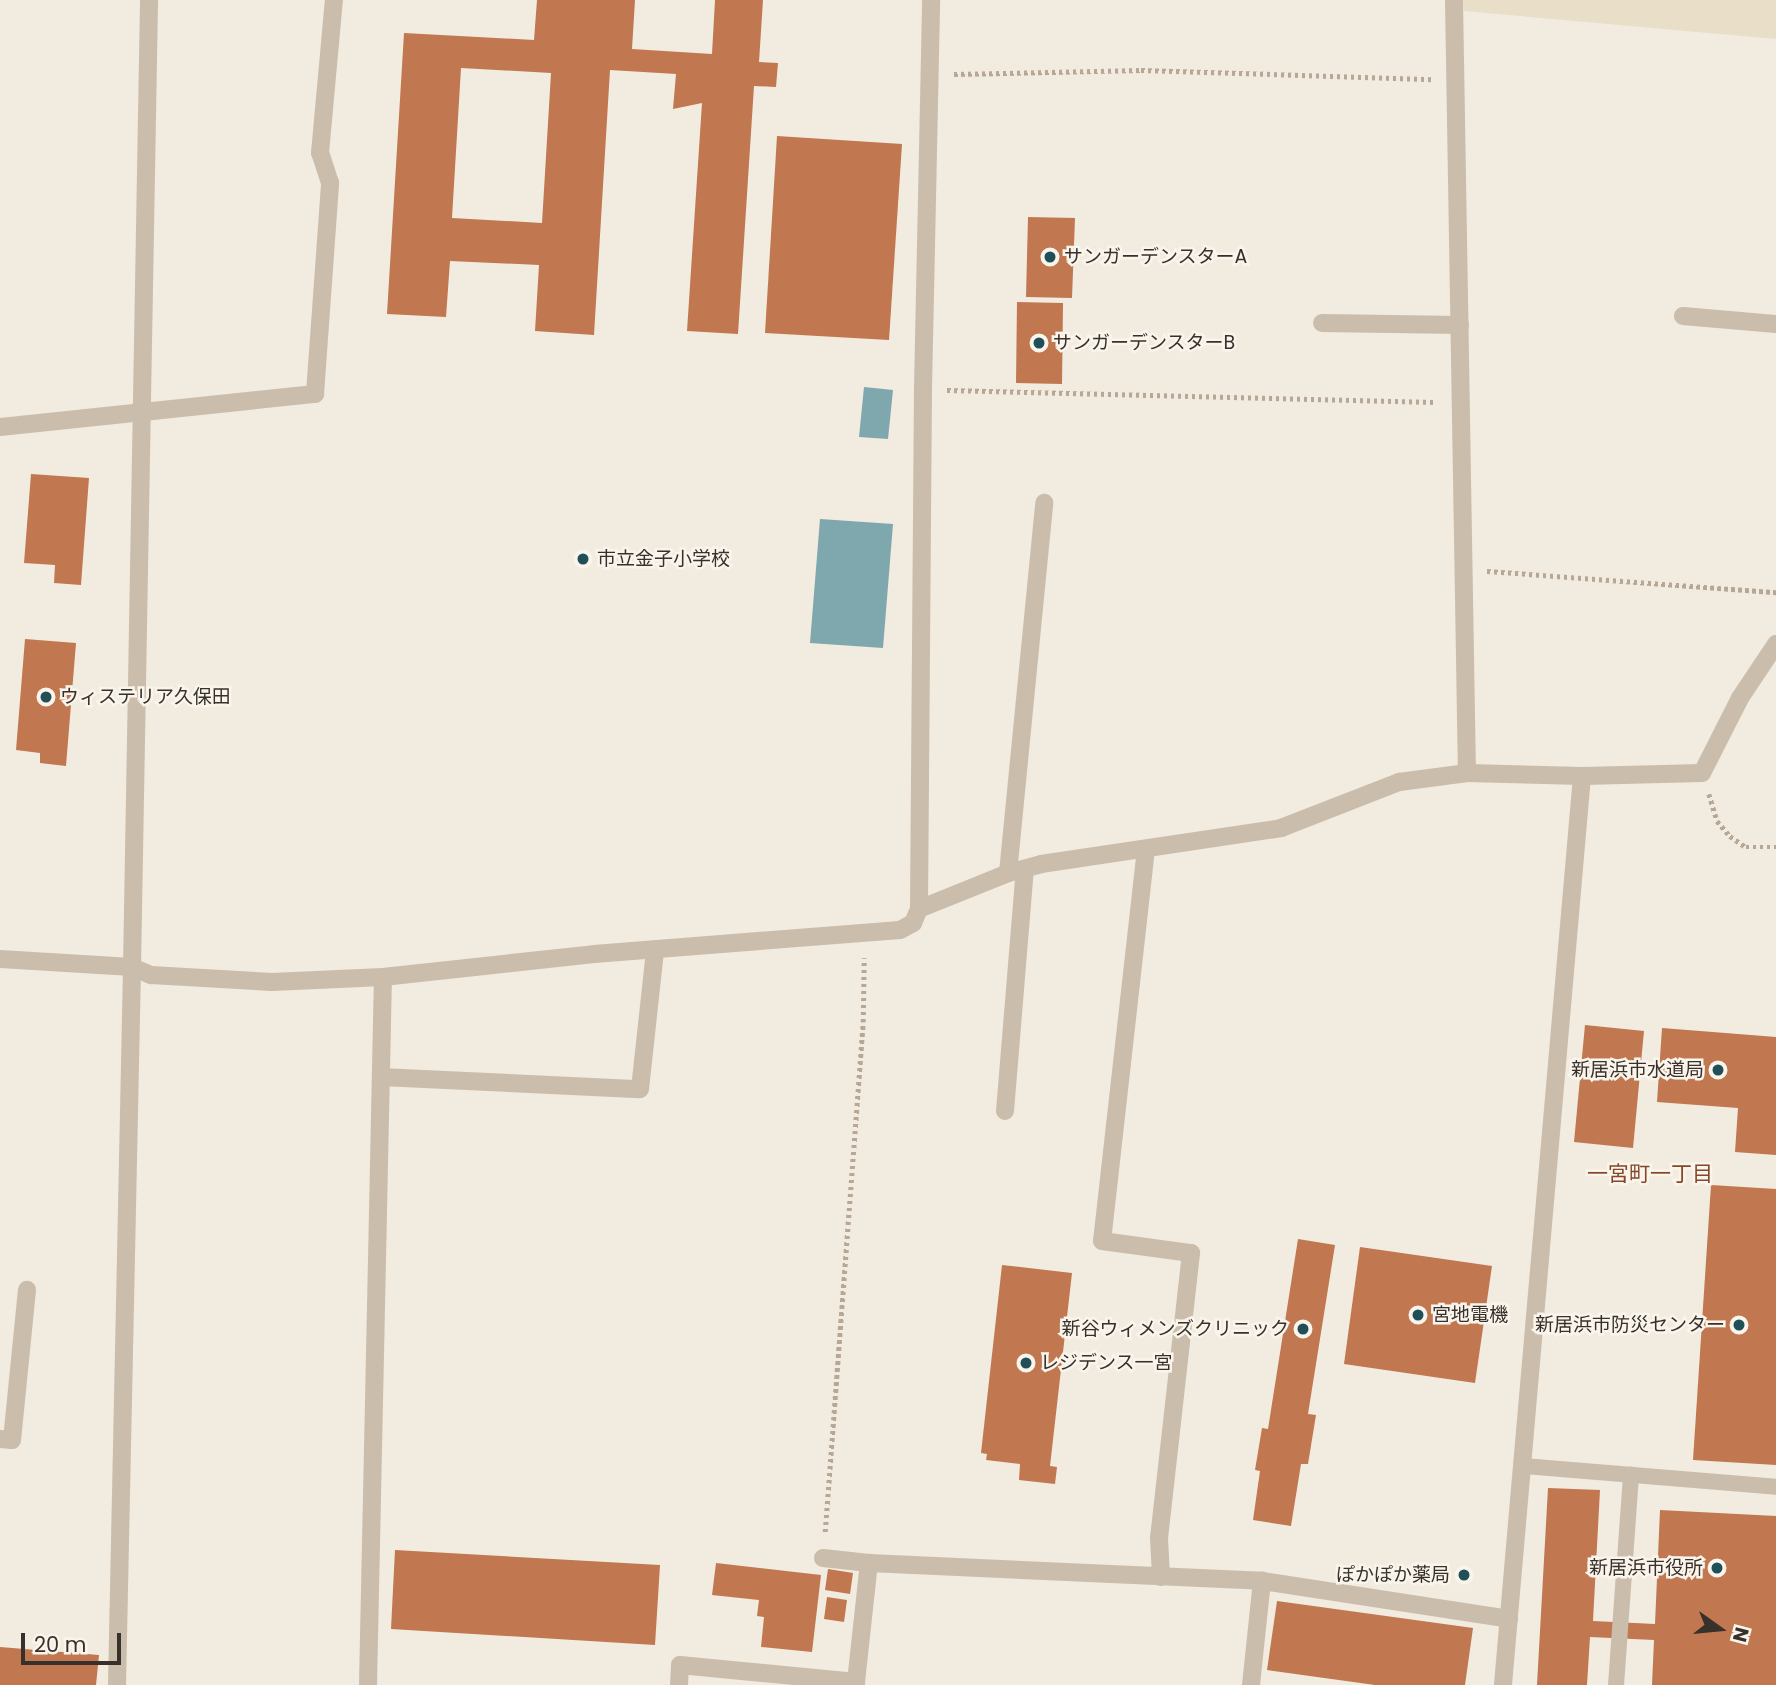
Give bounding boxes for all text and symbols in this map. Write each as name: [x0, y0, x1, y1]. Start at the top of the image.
place label: サンガーデンスターA: [1064, 246, 1248, 268]
marker: サンガーデンスターA: [1042, 249, 1058, 265]
place label: サンガーデンスターB: [1053, 332, 1236, 354]
marker: サンガーデンスターB: [1031, 335, 1047, 351]
place label: 市立金子小学校: [597, 548, 730, 570]
marker: 市立金子小学校: [575, 551, 591, 567]
place label: ウィステリア久保田: [60, 686, 231, 708]
marker: ウィステリア久保田: [38, 689, 54, 705]
place label: 新居浜市水道局: [1571, 1059, 1704, 1081]
marker: 新居浜市水道局: [1710, 1062, 1726, 1078]
district label: 一宮町一丁目: [1587, 1161, 1713, 1187]
place label: 宮地電機: [1432, 1304, 1508, 1326]
marker: 宮地電機: [1410, 1307, 1426, 1323]
place label: 新居浜市防災センター: [1535, 1314, 1725, 1336]
marker: 新居浜市防災センター: [1731, 1317, 1747, 1333]
place label: 新谷ウィメンズクリニック: [1061, 1318, 1289, 1340]
marker: 新谷ウィメンズクリニック: [1295, 1321, 1311, 1337]
place label: レジデンス一宮: [1040, 1352, 1173, 1374]
marker: レジデンス一宮: [1018, 1355, 1034, 1371]
place label: 新居浜市役所: [1589, 1557, 1703, 1579]
marker: 新居浜市役所: [1709, 1560, 1725, 1576]
place label: ぽかぽか薬局: [1336, 1564, 1450, 1586]
marker: ぽかぽか薬局: [1456, 1567, 1472, 1583]
north arrow: [1685, 1594, 1755, 1664]
scale bar: [24, 1618, 124, 1662]
text: N: [1726, 1624, 1756, 1645]
text: 20 m: [34, 1630, 87, 1659]

